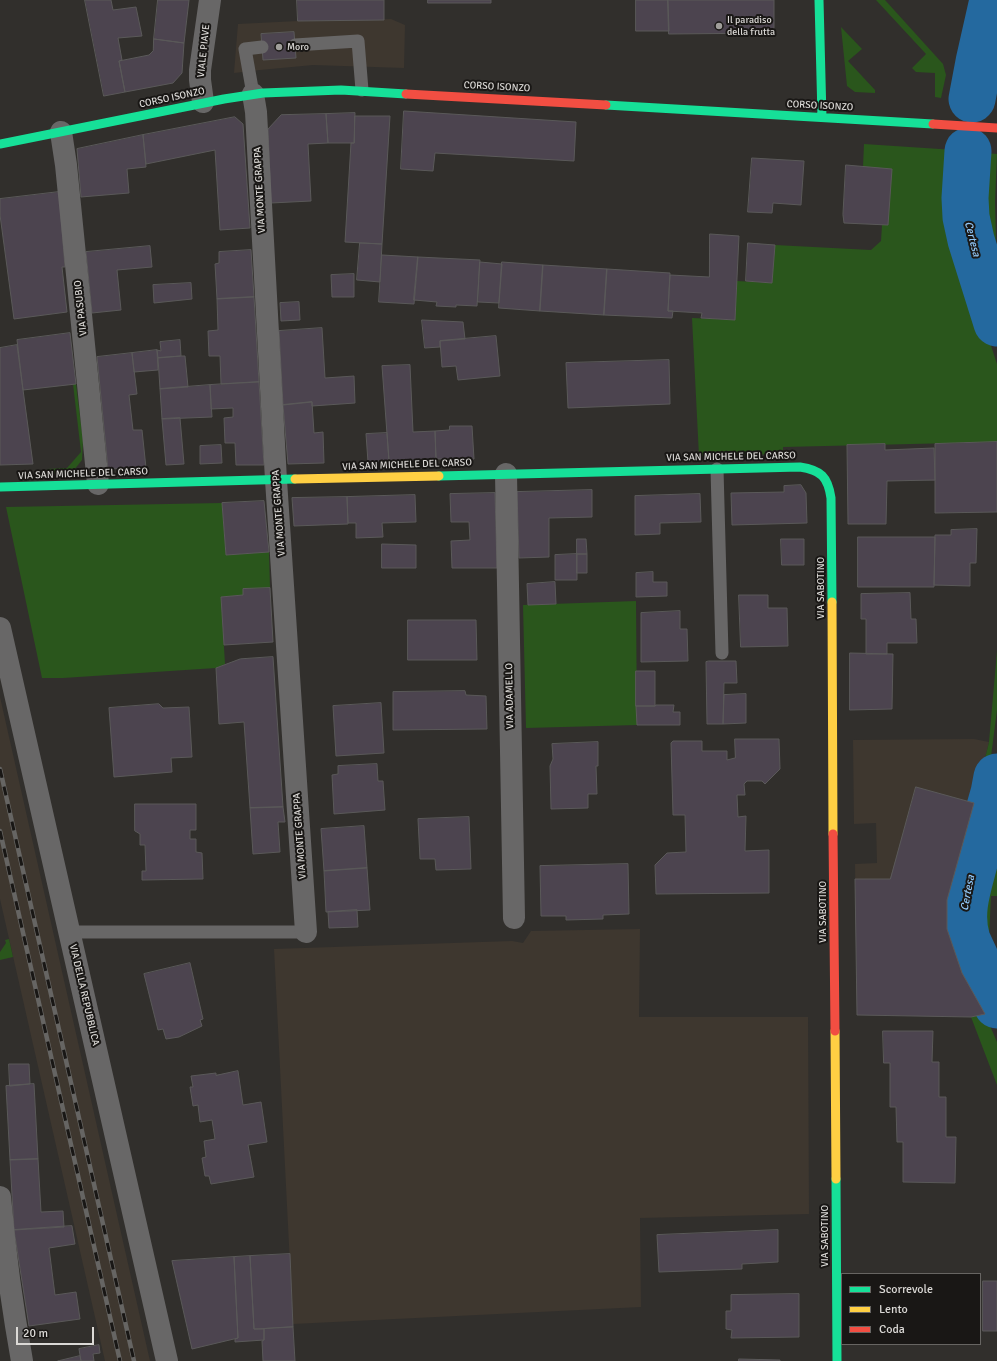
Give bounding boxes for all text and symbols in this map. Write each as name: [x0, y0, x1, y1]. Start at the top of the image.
place label: Il paradiso della frutta: [727, 14, 775, 38]
marker: Il paradiso della frutta: [714, 21, 724, 31]
street label: VIALE PIAVE: [195, 24, 213, 78]
place label: Moro: [287, 41, 309, 53]
marker: Moro: [274, 42, 284, 52]
street label: CORSO ISONZO: [463, 79, 531, 95]
street label: CORSO ISONZO: [138, 85, 206, 111]
street label: CORSO ISONZO: [786, 98, 854, 114]
street label: VIA MONTE GRAPPA: [252, 146, 268, 234]
water label: Certesa: [961, 220, 983, 258]
street label: VIA PASUBIO: [72, 280, 90, 336]
street label: VIA SAN MICHELE DEL CARSO: [666, 450, 796, 464]
street label: VIA SAN MICHELE DEL CARSO: [342, 457, 472, 473]
street label: VIA SAN MICHELE DEL CARSO: [18, 466, 148, 482]
street label: VIA MONTE GRAPPA: [270, 469, 288, 557]
street label: VIA SABOTINO: [815, 557, 827, 619]
street label: VIA ADAMELLO: [503, 663, 517, 729]
street label: VIA MONTE GRAPPA: [291, 792, 309, 880]
water label: Certesa: [958, 874, 978, 912]
street label: VIA SABOTINO: [817, 881, 829, 943]
street label: VIA DELLA REPUBBLICA: [66, 943, 102, 1047]
street label: VIA SABOTINO: [819, 1205, 831, 1267]
legend: [841, 1273, 981, 1345]
text: Scorrevole: [879, 1282, 933, 1297]
text: Lento: [879, 1302, 908, 1317]
scale bar: [18, 1319, 96, 1345]
text: Coda: [879, 1322, 905, 1337]
text: 20 m: [23, 1326, 48, 1341]

